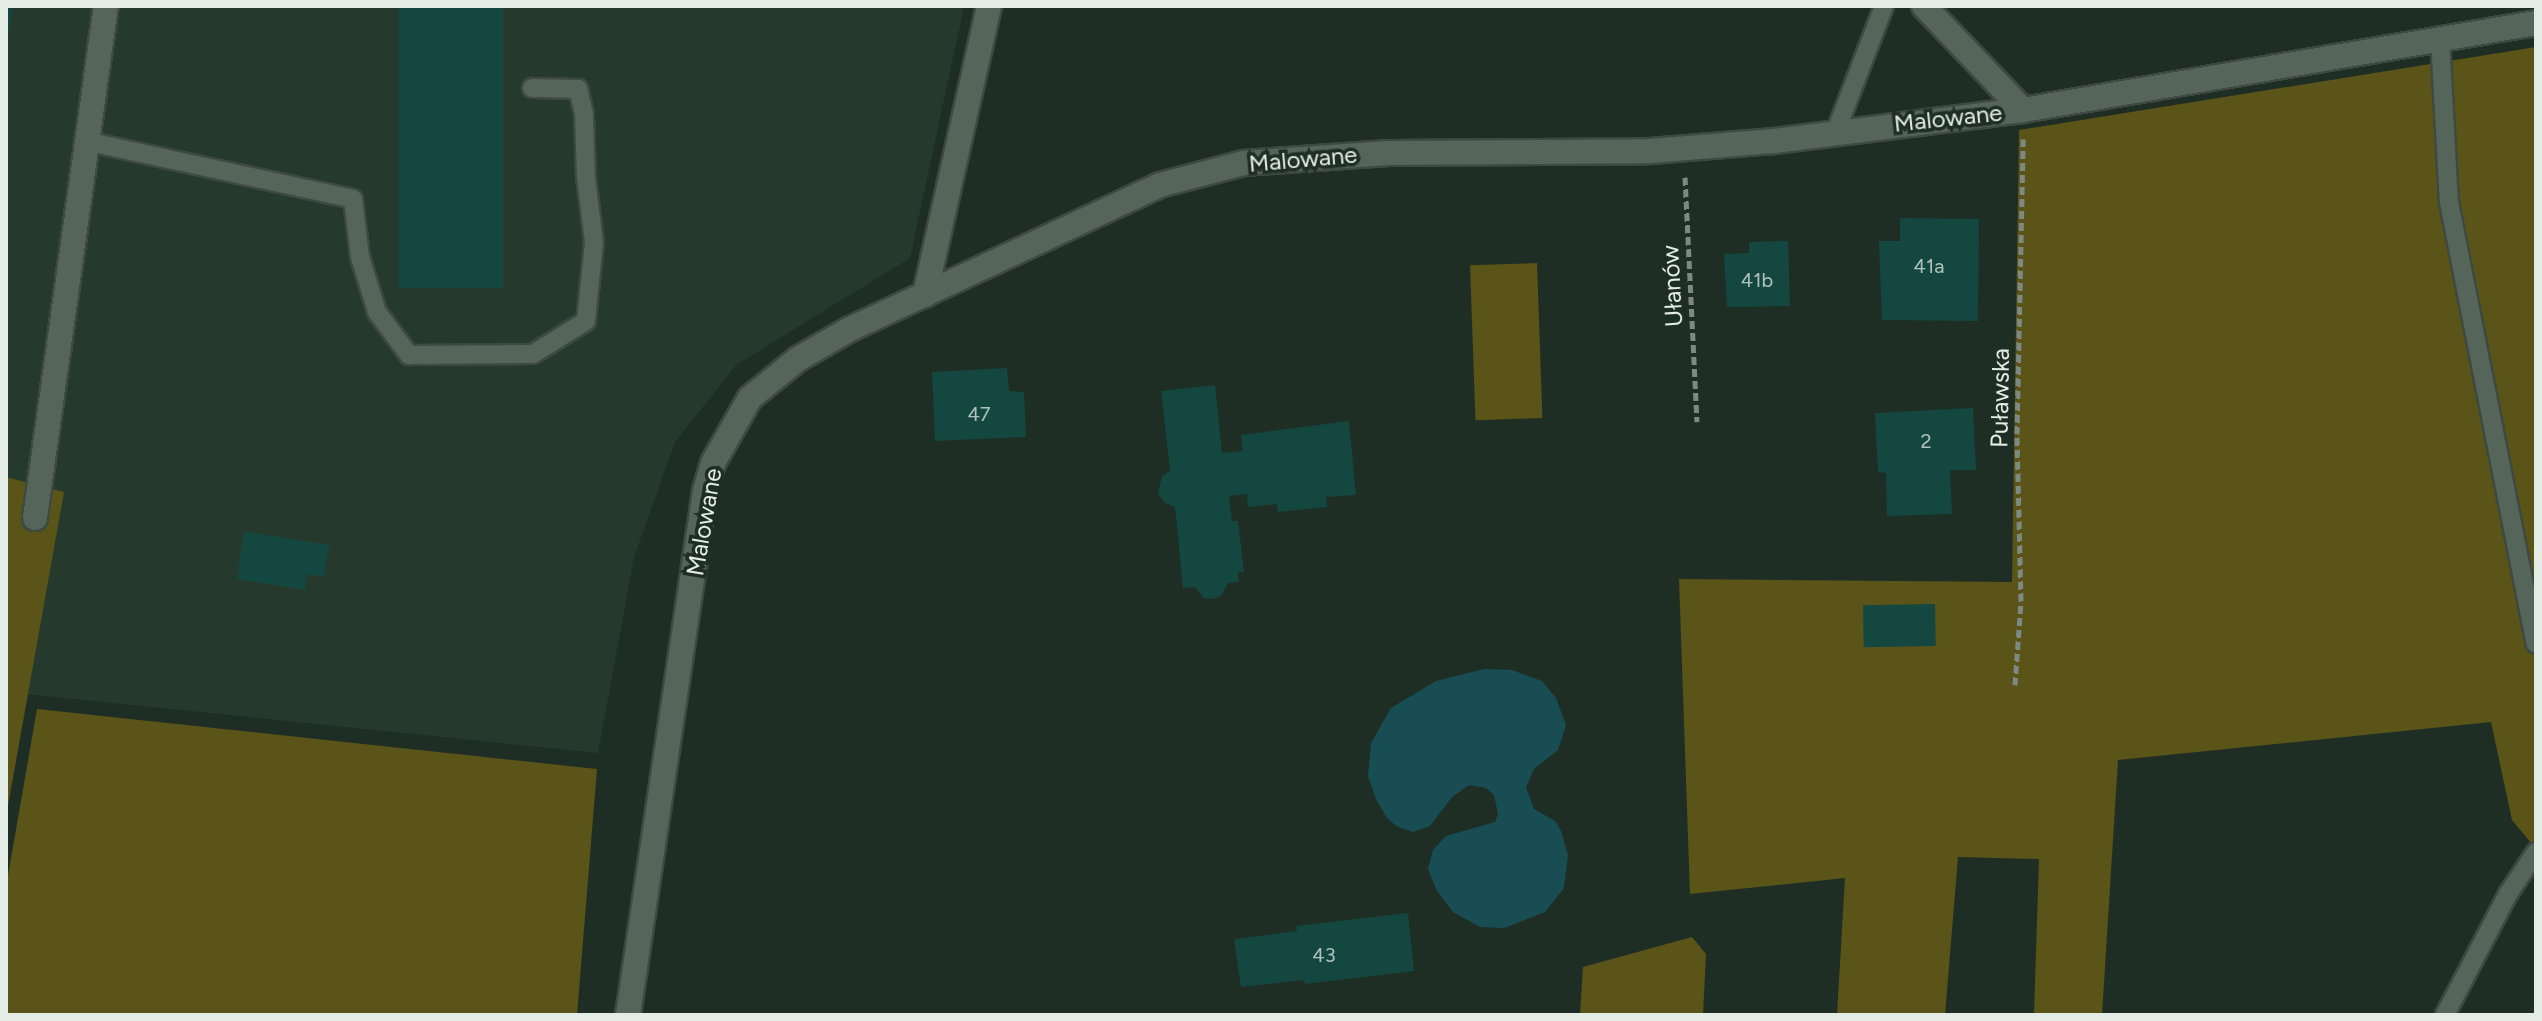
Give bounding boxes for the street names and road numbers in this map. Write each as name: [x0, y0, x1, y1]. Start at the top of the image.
street label: Malowane: [1892, 98, 2004, 138]
street label: Malowane: [1248, 140, 1358, 178]
street label: Ułanów: [1655, 244, 1689, 328]
street label: Puławska: [1985, 348, 2015, 448]
street label: Malowane: [680, 466, 728, 578]

